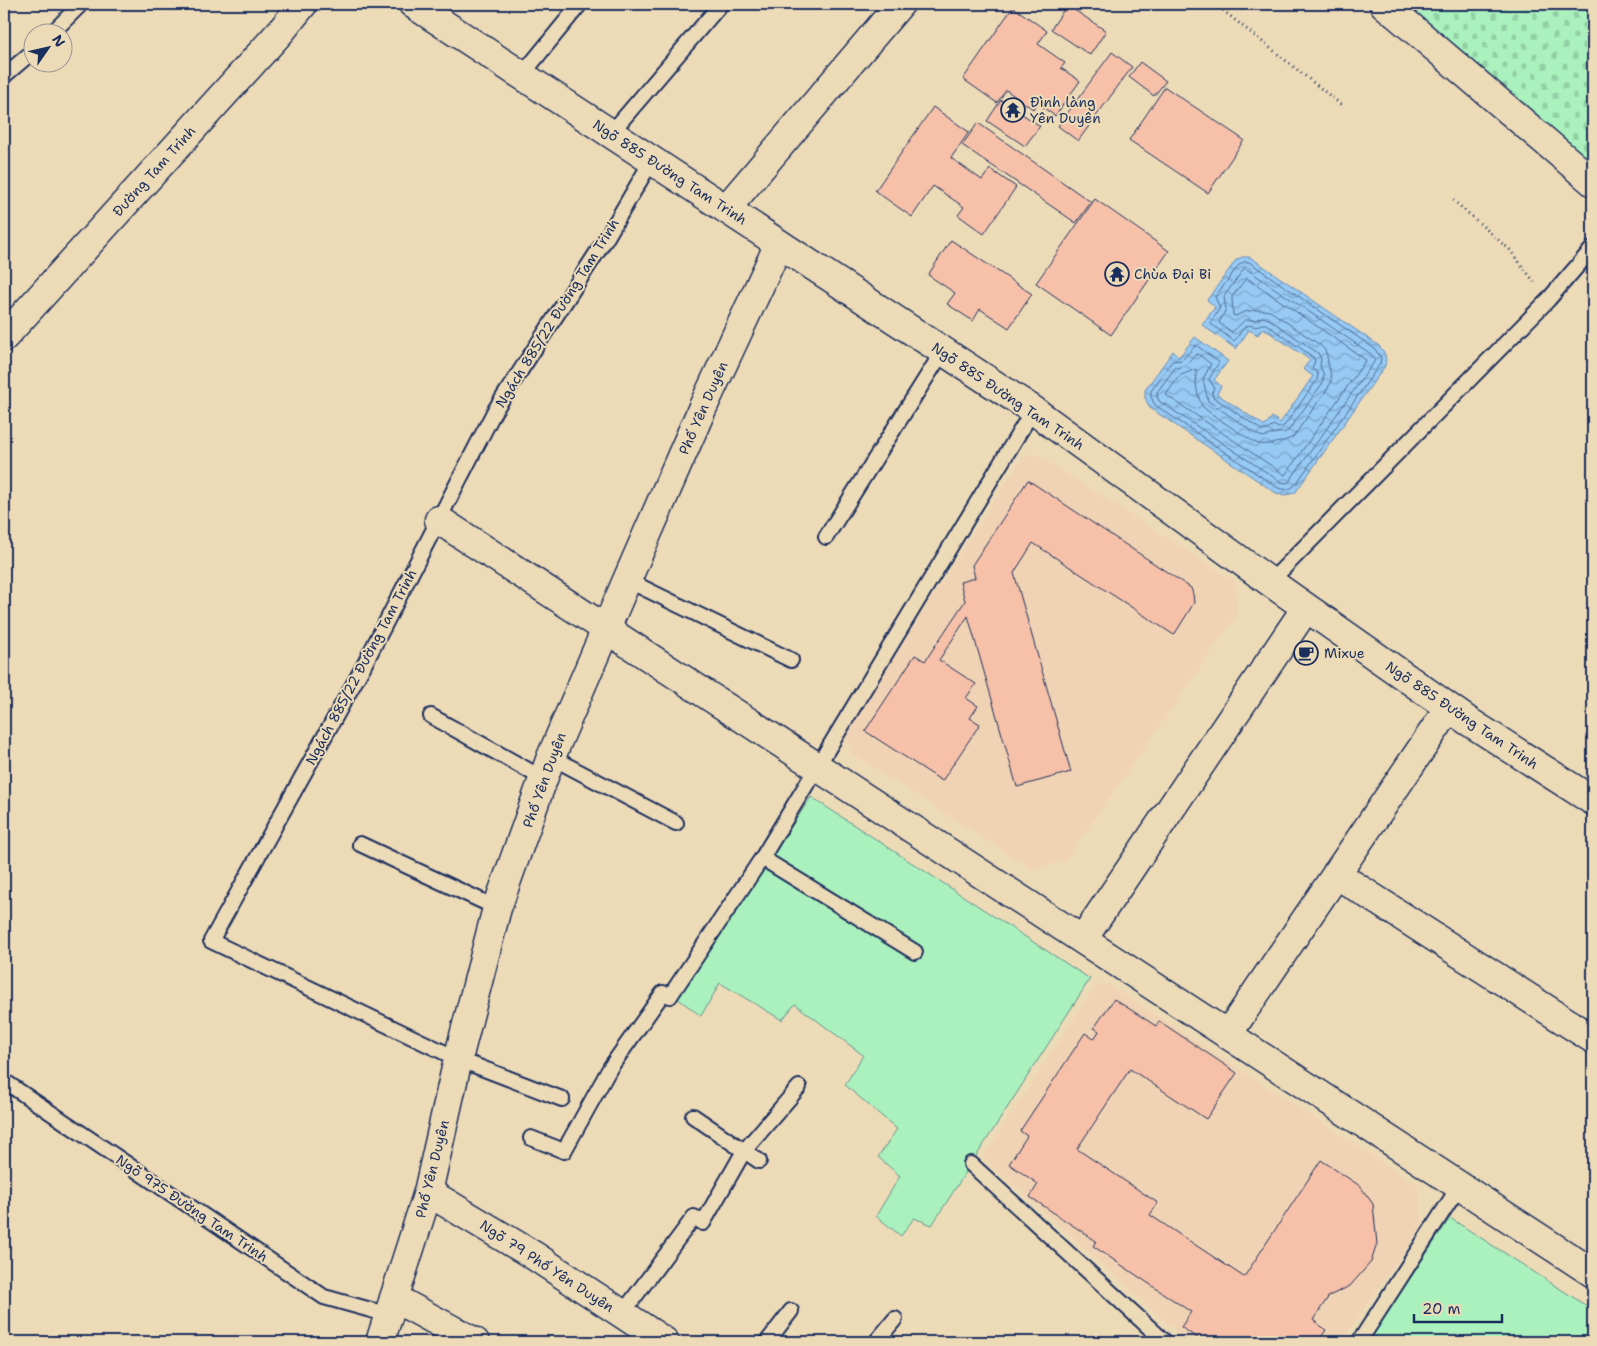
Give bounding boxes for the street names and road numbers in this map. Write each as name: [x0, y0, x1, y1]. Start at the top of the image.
street label: Ngõ 885 Đường Tam Trinh: [589, 115, 751, 229]
street label: Đường Tam Trinh: [109, 122, 199, 220]
street label: Ngách 885/22 Đường Tam Trinh: [491, 215, 623, 411]
street label: Ngõ 885 Đường Tam Trinh: [928, 338, 1088, 454]
street label: Phố Yên Duyên: [674, 358, 732, 457]
street label: Ngách 885/22 Đường Tam Trinh: [302, 566, 420, 768]
street label: Ngõ 885 Đường Tam Trinh: [1382, 657, 1542, 773]
street label: Phố Yên Duyên: [518, 729, 570, 830]
street label: Phố Yên Duyên: [411, 1118, 453, 1220]
street label: Ngõ 975 Đường Tam Trinh: [112, 1150, 272, 1266]
street label: Ngõ 79 Phố Yên Duyên: [476, 1216, 618, 1316]

